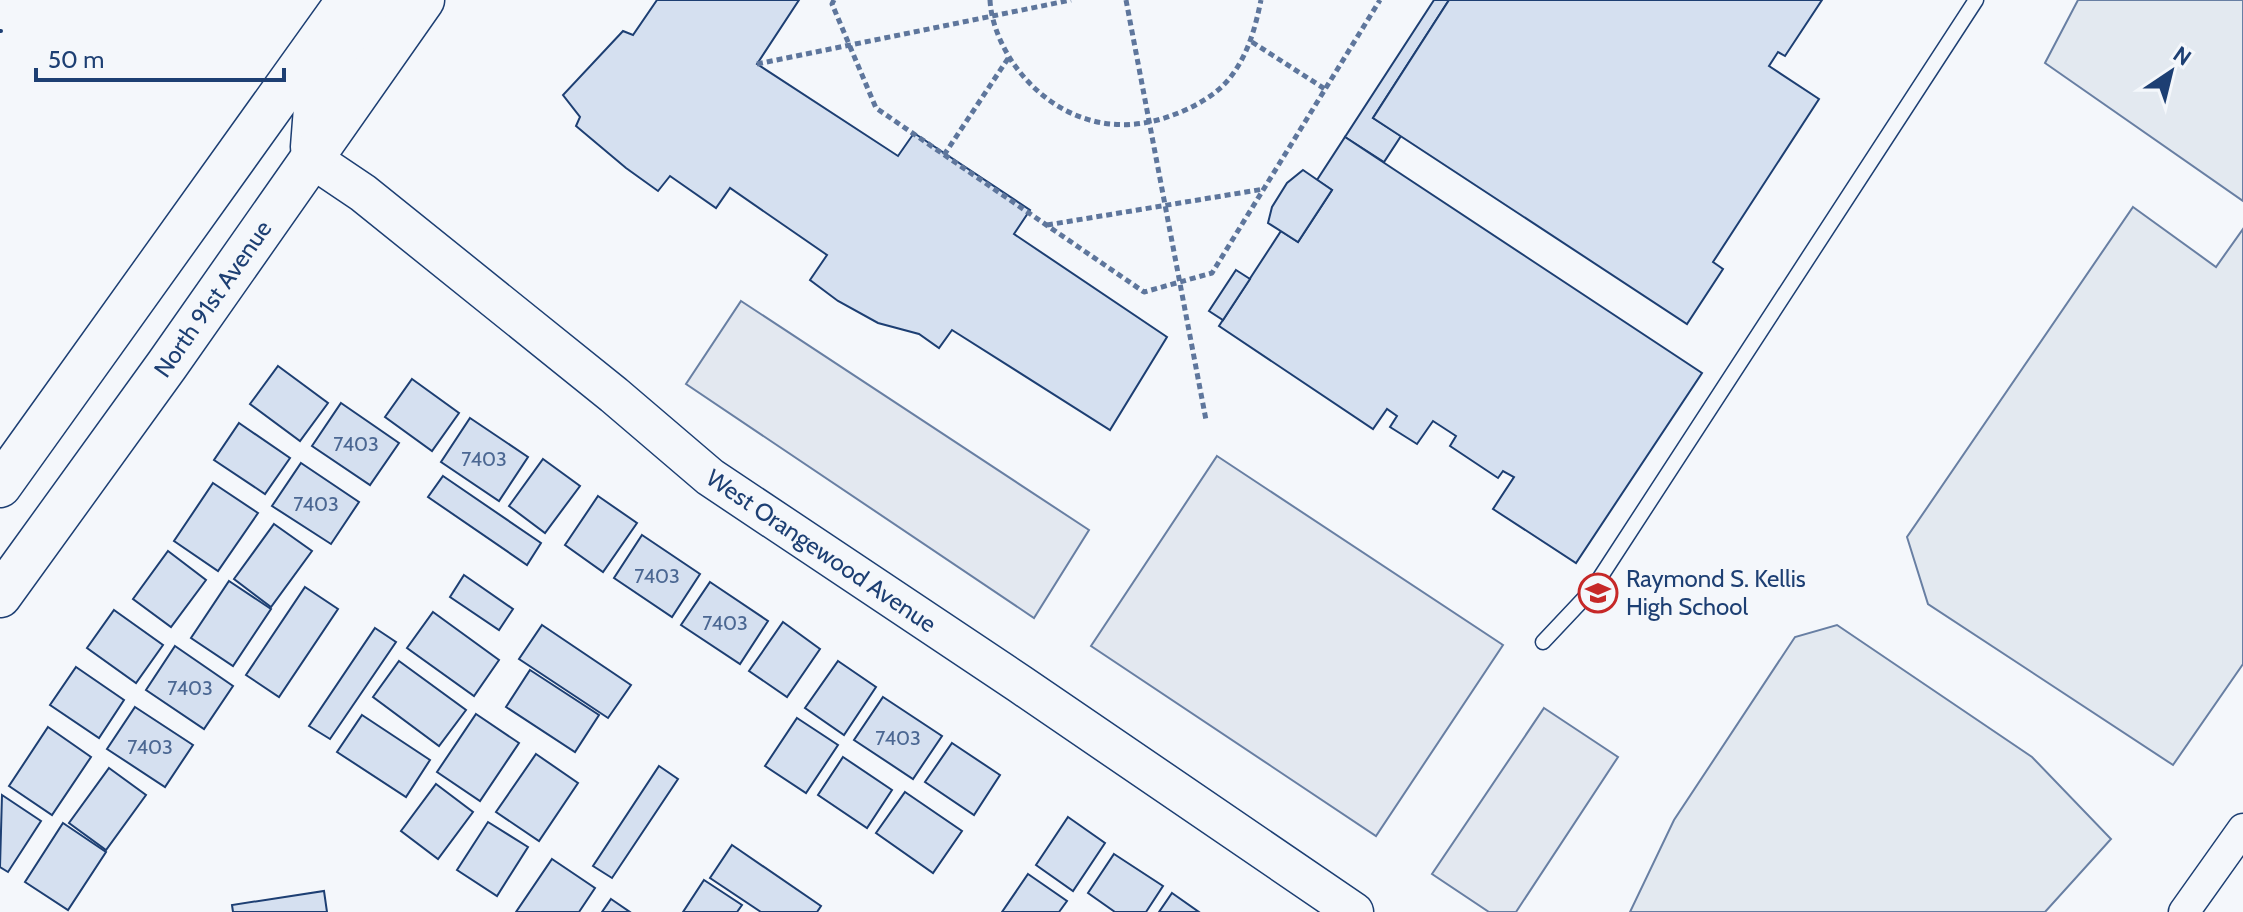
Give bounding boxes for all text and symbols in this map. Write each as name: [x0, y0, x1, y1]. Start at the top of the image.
scale bar: [36, 32, 284, 82]
north arrow: [2131, 32, 2211, 112]
text: N: [2168, 41, 2196, 72]
text: 50 m: [48, 45, 104, 74]
street label: North 91st Avenue: [148, 215, 277, 383]
house number: 7403: [333, 432, 379, 456]
house number: 7403: [461, 447, 507, 471]
street label: West Orangewood Avenue: [701, 463, 942, 638]
house number: 7403: [293, 492, 339, 516]
house number: 7403: [634, 564, 680, 588]
place label: Raymond S. Kellis High School: [1626, 564, 1806, 621]
school or university icon: Raymond S. Kellis High School: [1577, 572, 1619, 614]
house number: 7403: [702, 611, 748, 635]
house number: 7403: [167, 676, 213, 700]
house number: 7403: [875, 726, 921, 750]
house number: 7403: [127, 735, 173, 759]

